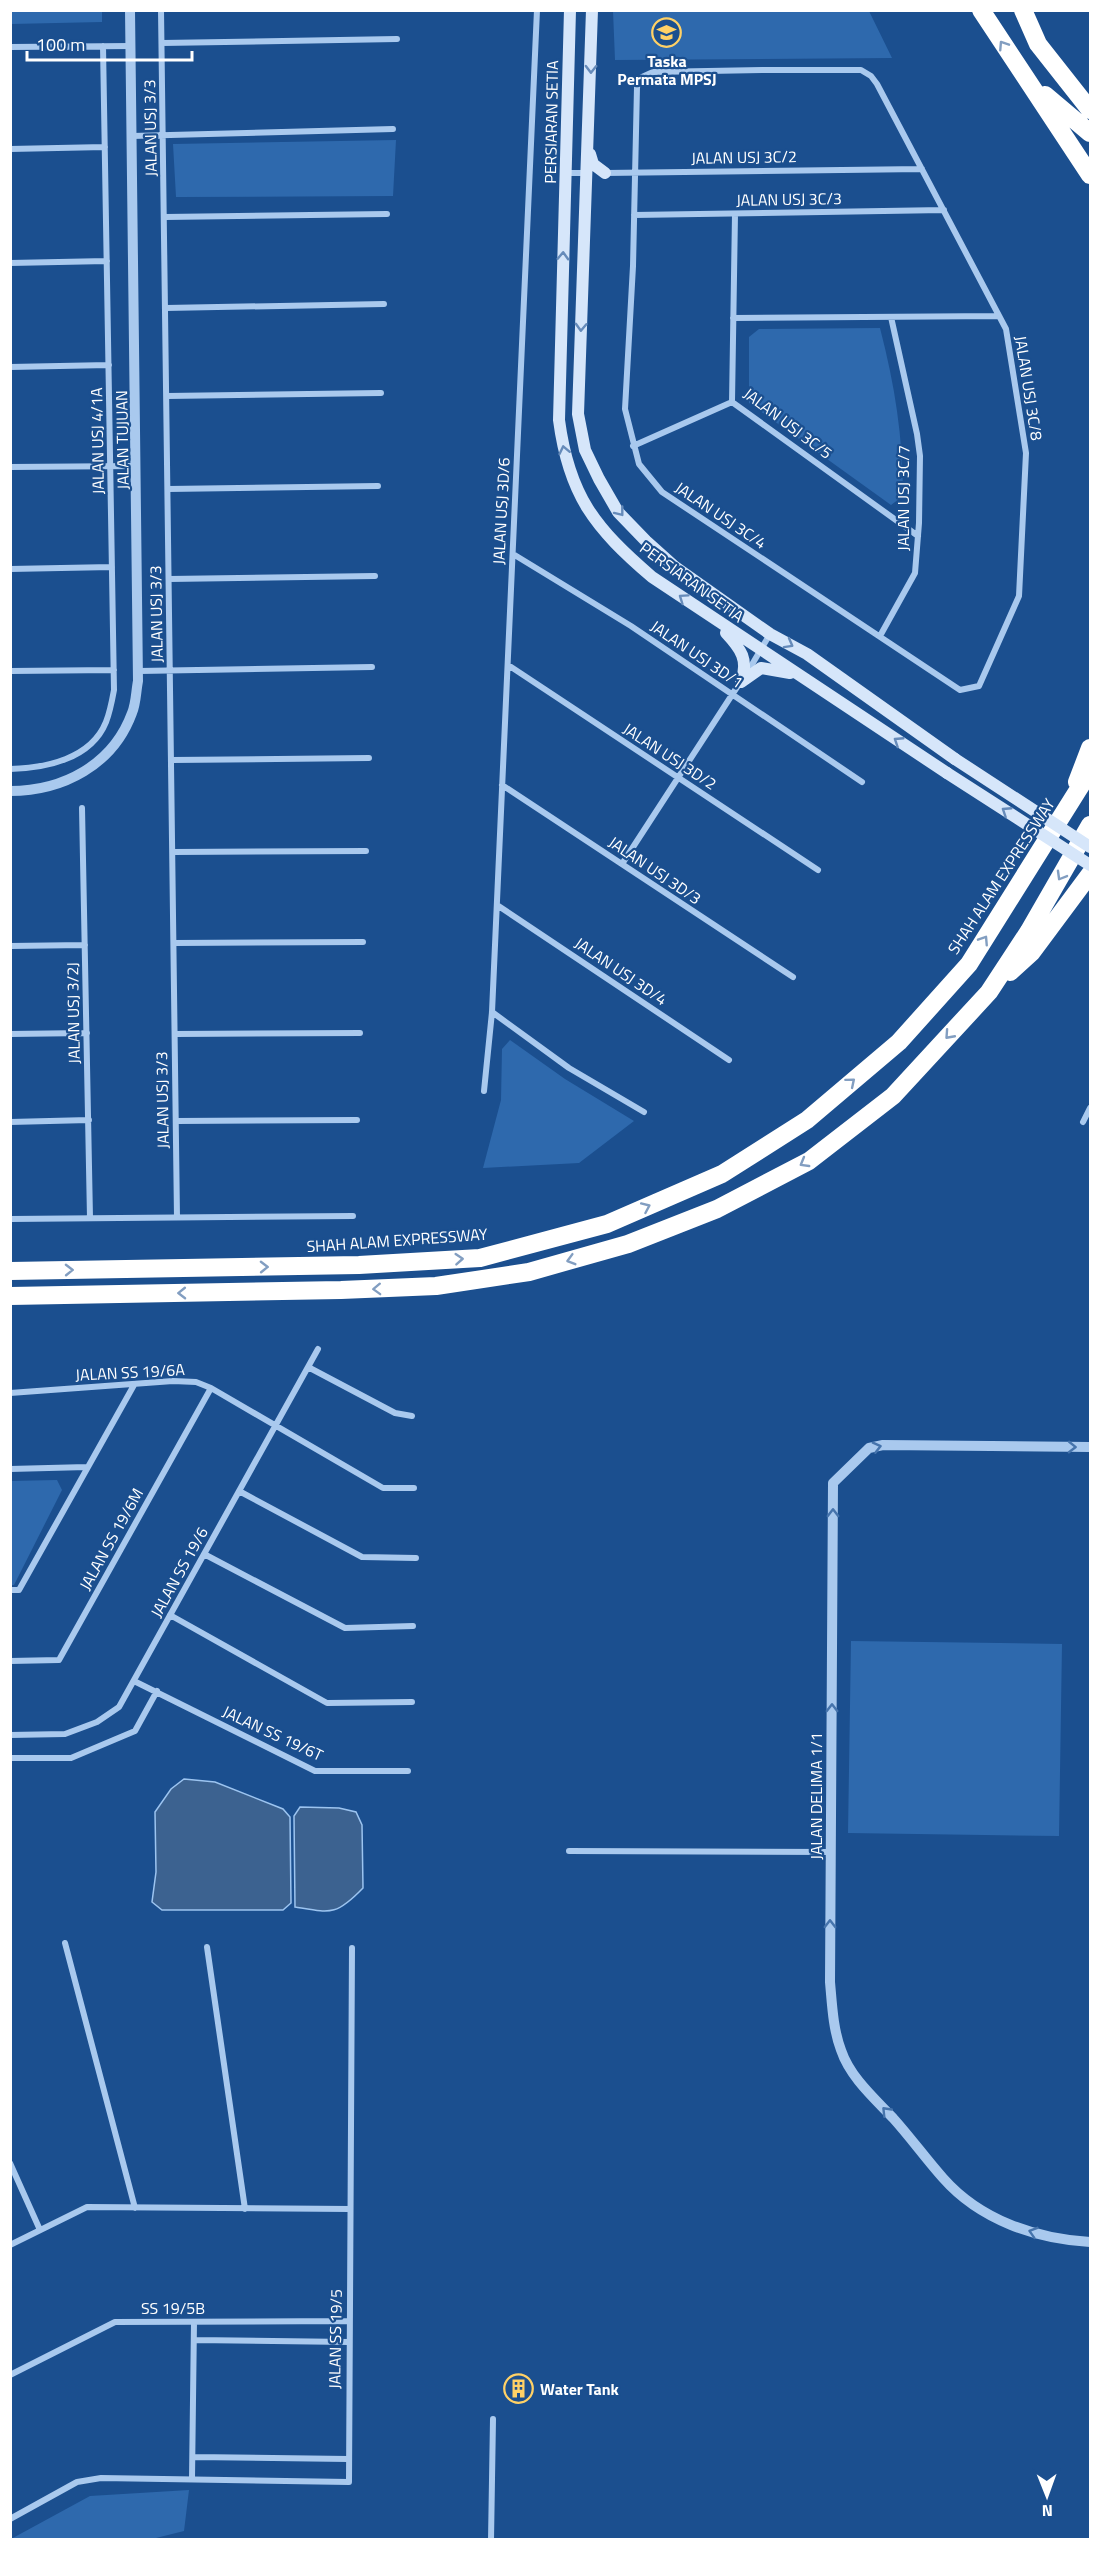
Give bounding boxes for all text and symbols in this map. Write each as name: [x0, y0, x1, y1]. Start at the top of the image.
school or university icon: Taska Permata MPSJ: [651, 17, 683, 49]
scale bar: [27, 24, 192, 62]
text: 100 m: [36, 31, 85, 58]
one-way arrow: [999, 41, 1010, 52]
place label: Taska Permata MPSJ: [617, 49, 717, 91]
street label: PERSIARAN SETIA: [538, 60, 564, 184]
one-way arrow: [584, 64, 597, 73]
street label: JALAN USJ 3/3: [137, 79, 163, 177]
street label: JALAN USJ 3C/2: [691, 144, 797, 170]
street label: JALAN USJ 3C/3: [736, 186, 842, 212]
one-way arrow: [557, 251, 570, 260]
one-way arrow: [574, 322, 587, 331]
street label: JALAN USJ 3C/8: [1009, 334, 1049, 442]
street label: JALAN USJ 3C/5: [739, 382, 838, 464]
street label: JALAN USJ 4/1A: [84, 387, 110, 495]
street label: JALAN TUJUAN: [109, 390, 135, 490]
street label: JALAN USJ 3C/7: [891, 445, 915, 551]
one-way arrow: [558, 446, 571, 456]
street label: JALAN USJ 3D/6: [486, 457, 516, 565]
street label: JALAN USJ 3C/4: [670, 475, 772, 555]
one-way arrow: [612, 505, 623, 516]
street label: PERSIARAN SETIA: [635, 536, 749, 628]
street label: JALAN USJ 3/3: [143, 565, 169, 663]
one-way arrow: [679, 594, 690, 605]
street label: JALAN USJ 3D/1: [646, 614, 748, 694]
one-way arrow: [783, 637, 793, 648]
street label: JALAN USJ 3D/2: [618, 717, 722, 795]
one-way arrow: [894, 736, 904, 748]
street label: SHAH ALAM EXPRESSWAY: [942, 793, 1061, 959]
one-way arrow: [1002, 806, 1012, 818]
street label: JALAN USJ 3D/3: [604, 830, 706, 910]
one-way arrow: [1057, 870, 1068, 880]
street label: JALAN USJ 3D/4: [570, 931, 672, 1011]
one-way arrow: [977, 936, 988, 947]
street label: JALAN USJ 3/2J: [60, 962, 86, 1064]
one-way arrow: [945, 1028, 956, 1038]
street label: JALAN USJ 3/3: [149, 1051, 175, 1149]
one-way arrow: [844, 1078, 855, 1089]
one-way arrow: [800, 1156, 810, 1167]
one-way arrow: [639, 1203, 650, 1215]
street label: SHAH ALAM EXPRESSWAY: [306, 1222, 489, 1258]
one-way arrow: [454, 1253, 463, 1266]
one-way arrow: [566, 1253, 577, 1265]
one-way arrow: [259, 1261, 268, 1273]
one-way arrow: [64, 1264, 73, 1277]
one-way arrow: [373, 1282, 382, 1295]
one-way arrow: [178, 1287, 187, 1299]
street label: JALAN SS 19/6A: [75, 1357, 186, 1387]
one-way arrow: [1067, 1440, 1076, 1453]
one-way arrow: [872, 1442, 882, 1455]
street label: JALAN SS 19/6M: [73, 1484, 149, 1594]
one-way arrow: [827, 1508, 839, 1517]
street label: JALAN SS 19/6: [144, 1522, 214, 1622]
street label: JALAN SS 19/6T: [219, 1699, 328, 1767]
one-way arrow: [826, 1703, 838, 1712]
street label: JALAN DELIMA 1/1: [804, 1732, 828, 1860]
one-way arrow: [824, 1919, 836, 1928]
one-way arrow: [882, 2107, 893, 2118]
one-way arrow: [1028, 2226, 1039, 2239]
street label: JALAN SS 19/5: [322, 2289, 348, 2389]
street label: SS 19/5B: [141, 2296, 205, 2320]
building icon: Water Tank: [503, 2373, 535, 2405]
place label: Water Tank: [540, 2377, 620, 2401]
north arrow: [1017, 2466, 1077, 2526]
text: N: [1042, 2499, 1053, 2523]

